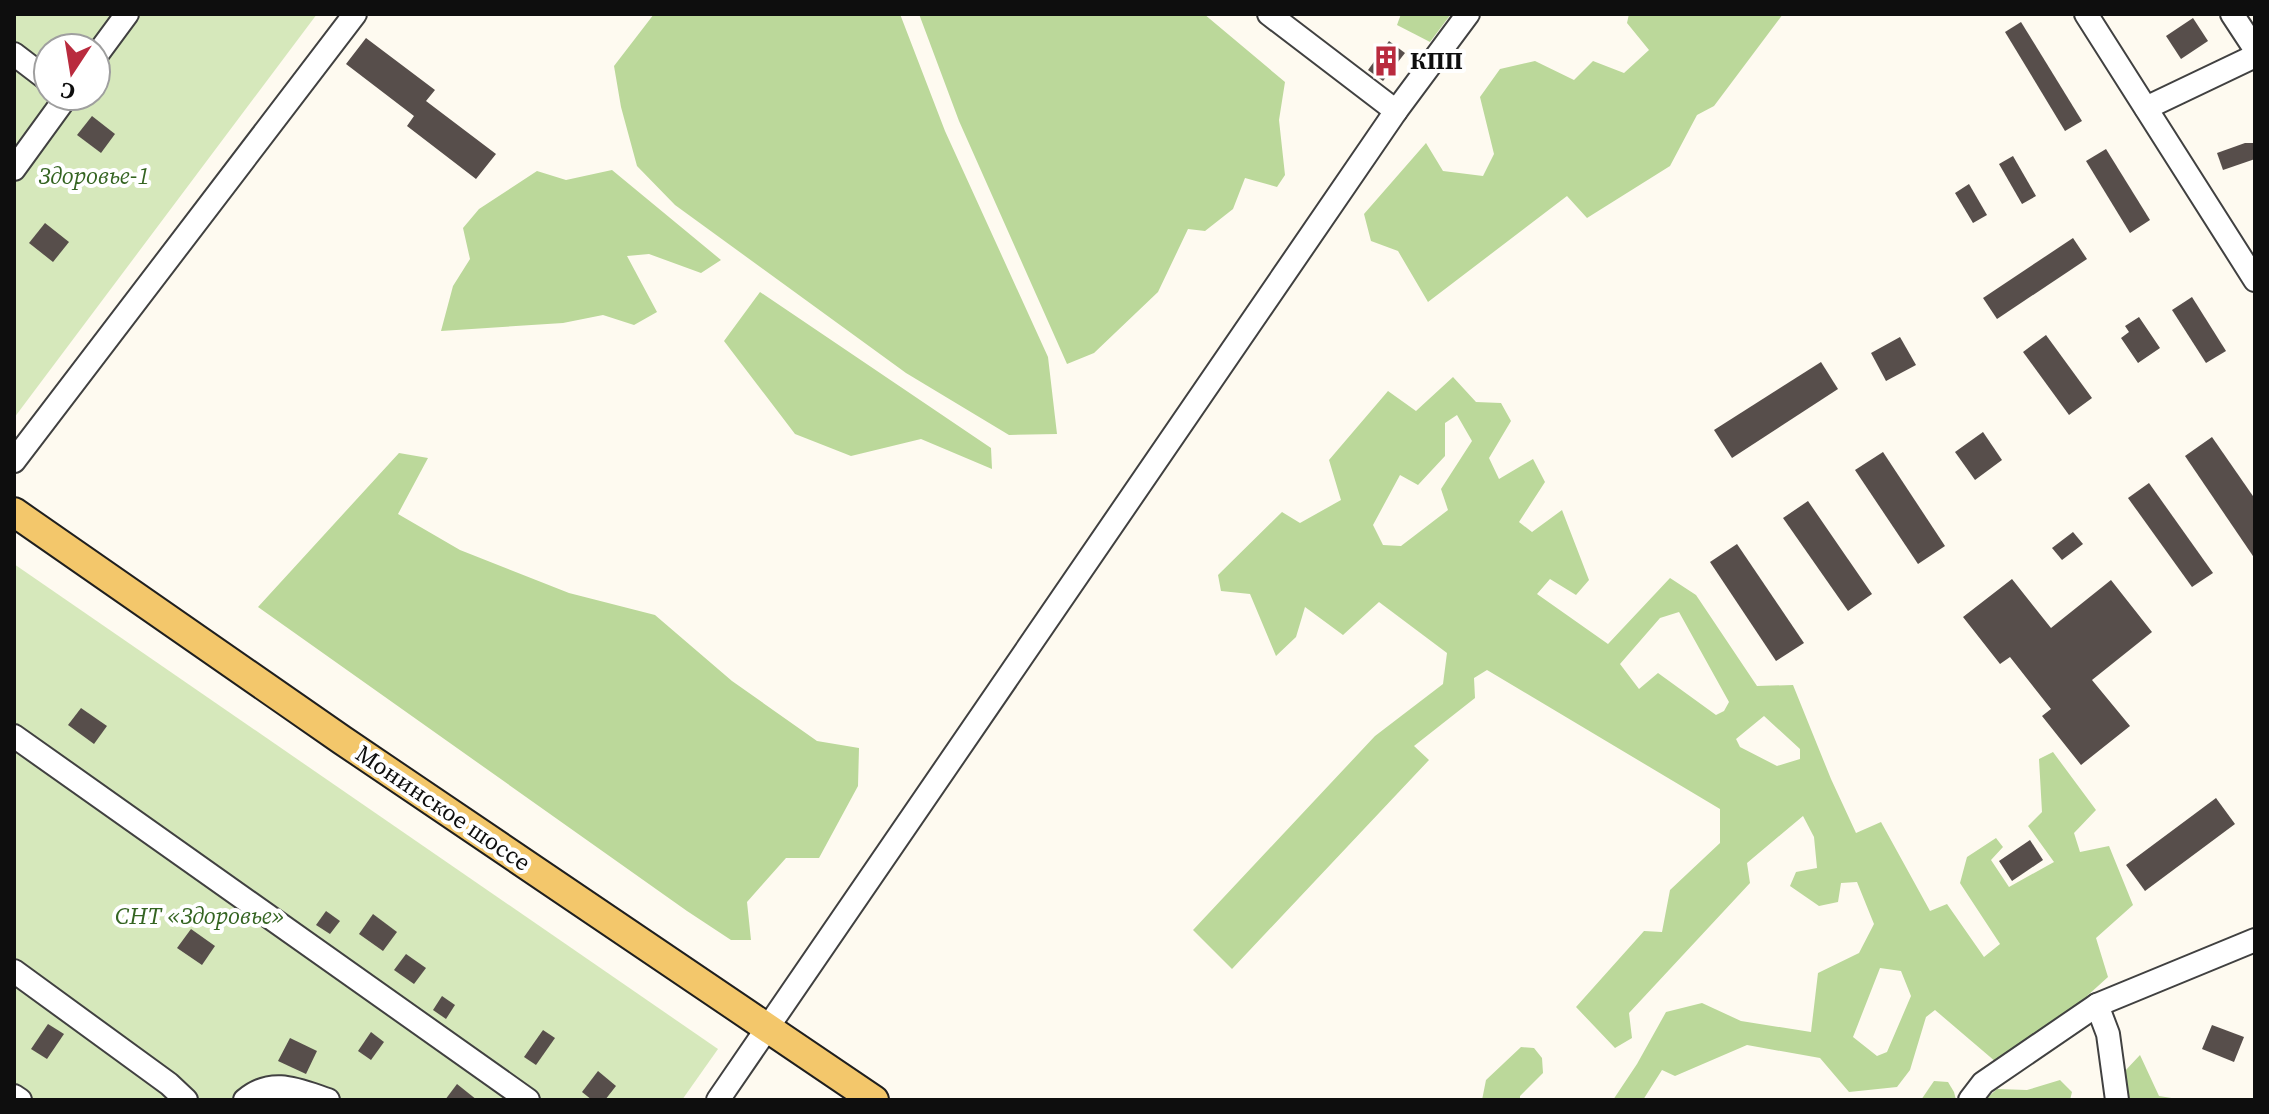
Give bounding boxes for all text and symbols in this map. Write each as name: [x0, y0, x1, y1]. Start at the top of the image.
north arrow: [32, 32, 112, 112]
building icon: КПП: [1369, 44, 1403, 78]
place label: КПП: [1410, 44, 1463, 77]
text: С: [58, 75, 78, 108]
park label: Здоровье-1: [38, 159, 150, 192]
street label: Монинское шоссе: [349, 737, 537, 878]
park label: СНТ «Здоровье»: [115, 899, 285, 932]

